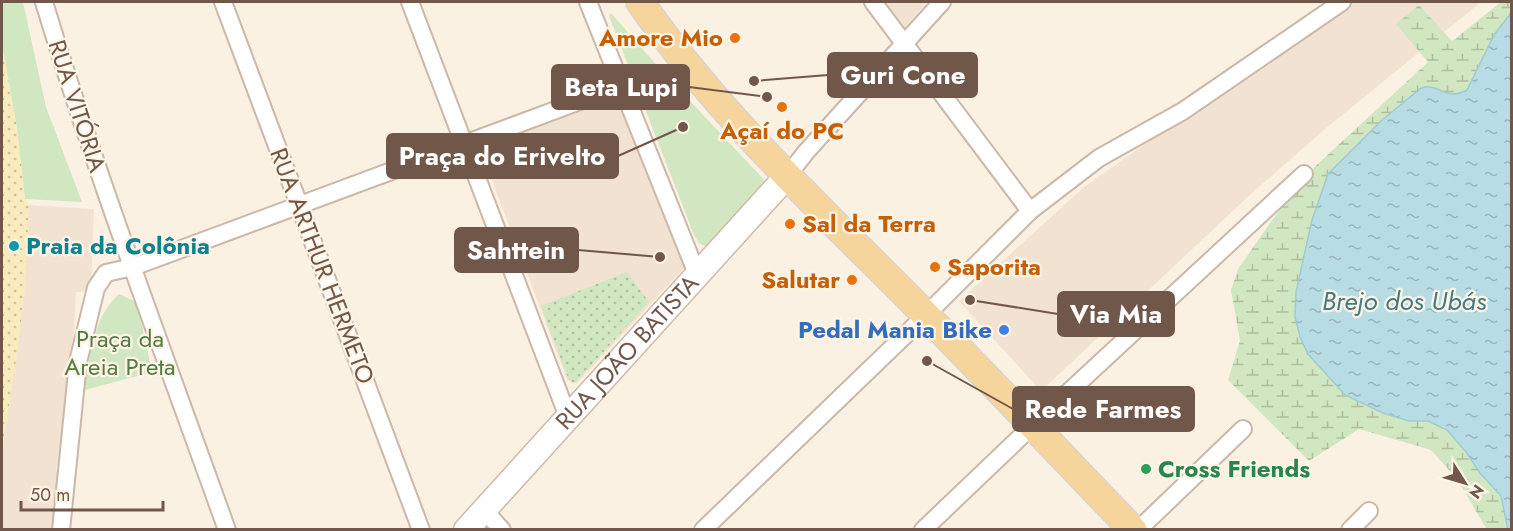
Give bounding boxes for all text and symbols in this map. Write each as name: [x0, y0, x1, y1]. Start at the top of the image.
place label: Amore Mio: [598, 20, 723, 55]
marker: Amore Mio: [728, 31, 742, 45]
street label: RUA VITÓRIA: [40, 35, 115, 177]
callout: Guri Cone: [828, 53, 977, 97]
text: Guri Cone: [840, 56, 966, 94]
callout: Beta Lupi: [552, 65, 689, 109]
text: Beta Lupi: [564, 68, 678, 106]
marker: Açaí do PC: [775, 100, 789, 114]
place label: Açaí do PC: [719, 113, 844, 148]
callout: Praça do Erivelto: [387, 134, 618, 178]
text: Praça do Erivelto: [399, 137, 605, 175]
street label: RUA ARTHUR HERMETO: [261, 143, 384, 389]
place label: Sal da Terra: [802, 206, 936, 241]
marker: Sal da Terra: [783, 217, 797, 231]
place label: Praia da Colônia: [26, 228, 210, 263]
callout: Sahttein: [455, 228, 578, 272]
text: Sahttein: [467, 231, 565, 269]
marker: Praia da Colônia: [7, 239, 21, 253]
place label: Saporita: [947, 249, 1041, 284]
marker: Saporita: [928, 260, 942, 274]
place label: Salutar: [761, 262, 840, 297]
street label: RUA JOÃO BATISTA: [547, 266, 707, 437]
marker: Salutar: [845, 273, 859, 287]
water label: Brejo dos Ubás: [1322, 282, 1487, 320]
callout: Via Mia: [1058, 292, 1174, 336]
text: Via Mia: [1069, 295, 1162, 333]
place label: Pedal Mania Bike: [798, 312, 992, 347]
park label: Praça da Areia Preta: [64, 321, 176, 384]
marker: Pedal Mania Bike: [997, 323, 1011, 337]
callout: Rede Farmes: [1013, 387, 1194, 431]
text: Rede Farmes: [1025, 390, 1182, 428]
place label: Cross Friends: [1158, 451, 1310, 486]
north arrow: [1435, 453, 1495, 513]
marker: Cross Friends: [1139, 462, 1153, 476]
scale bar: [21, 474, 164, 512]
text: N: [1464, 480, 1490, 504]
text: 50 m: [30, 482, 70, 508]

